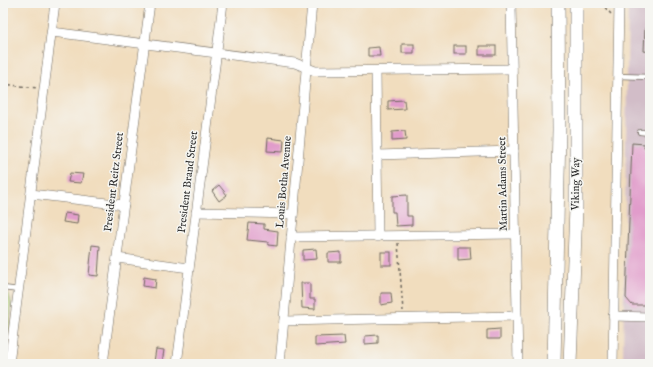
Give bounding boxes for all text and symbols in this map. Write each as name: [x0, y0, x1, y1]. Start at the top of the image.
street label: President Brand Street: [175, 130, 201, 234]
street label: President Reitz Street: [101, 131, 127, 232]
street label: Louis Botha Avenue: [273, 135, 295, 229]
street label: Martin Adams Street: [495, 137, 511, 231]
street label: Viking Way: [569, 157, 583, 212]

